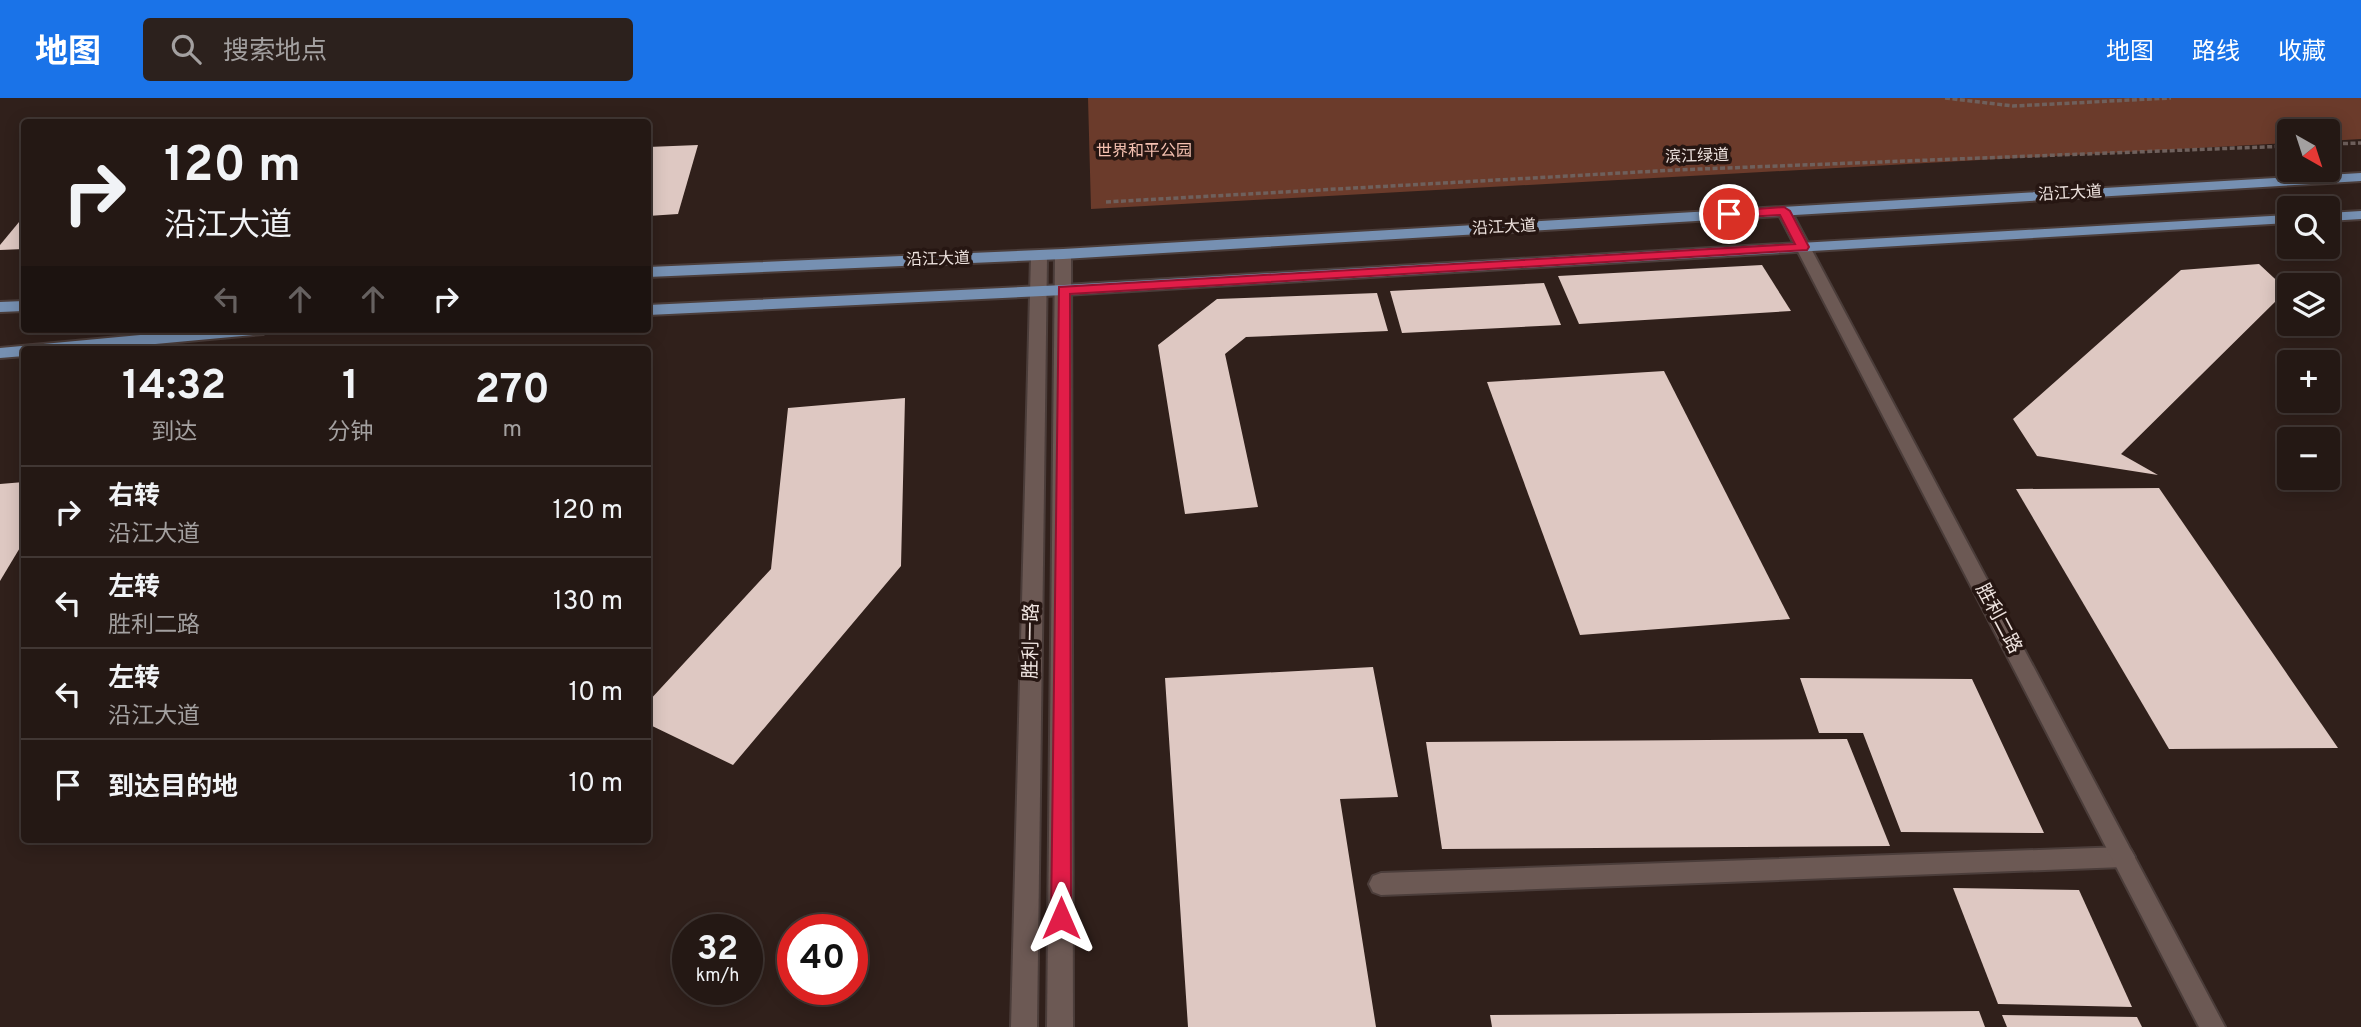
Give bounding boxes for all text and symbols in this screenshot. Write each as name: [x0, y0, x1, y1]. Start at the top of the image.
search box: [143, 18, 633, 81]
icon: search: [167, 30, 205, 68]
text: 地图: [35, 33, 101, 75]
text: 搜索地点: [223, 36, 327, 69]
text: 地图: [2106, 38, 2154, 68]
text: 路线: [2192, 38, 2240, 68]
text: 收藏: [2278, 38, 2326, 68]
north arrow: [2277, 119, 2340, 182]
map controls: [2277, 119, 2340, 490]
text: 120 m: [164, 137, 301, 199]
park label: 世界和平公园: [1096, 142, 1192, 162]
street label: 滨江绿道: [1665, 146, 1729, 168]
icon: right: [49, 147, 140, 238]
street label: 沿江大道: [2038, 182, 2102, 206]
pin: [1699, 184, 1759, 244]
icon: arrive: [1710, 195, 1748, 233]
button: search: [2277, 196, 2340, 259]
text: 沿江大道: [164, 207, 292, 247]
street label: 沿江大道: [1472, 216, 1536, 240]
street label: 沿江大道: [906, 249, 970, 271]
button: layers: [2277, 273, 2340, 336]
icon: left: [208, 280, 246, 318]
icon: ahead: [281, 280, 319, 318]
icon: ahead: [354, 280, 392, 318]
icon: right: [427, 280, 465, 318]
button: +: [2277, 350, 2340, 413]
text: 14:32: [122, 361, 226, 414]
text: 1: [342, 361, 359, 414]
text: 270: [474, 365, 550, 418]
text: m: [502, 416, 522, 445]
text: 到达: [151, 419, 197, 448]
text: 分钟: [327, 419, 373, 448]
button: −: [2277, 427, 2340, 490]
text: 右转: [108, 481, 160, 514]
icon: right: [49, 493, 87, 531]
text: 120 m: [553, 495, 623, 528]
text: 沿江大道: [108, 521, 200, 550]
text: 左转: [108, 572, 160, 605]
street label: 胜利二路: [1970, 580, 2026, 658]
icon: left: [49, 584, 87, 622]
text: 130 m: [553, 586, 623, 619]
street label: 胜利一路: [1019, 603, 1045, 679]
text: 胜利二路: [108, 612, 200, 641]
text: 左转: [108, 663, 160, 696]
icon: left: [49, 675, 87, 713]
text: 10 m: [568, 677, 623, 710]
text: 沿江大道: [108, 703, 200, 732]
icon: arrive: [49, 766, 87, 804]
text: 10 m: [568, 768, 623, 801]
text: 到达目的地: [108, 772, 238, 805]
position arrow: [1024, 881, 1098, 955]
speed limit sign: 40: [777, 914, 868, 1005]
text: 32: [697, 928, 738, 972]
text: km/h: [696, 965, 739, 988]

